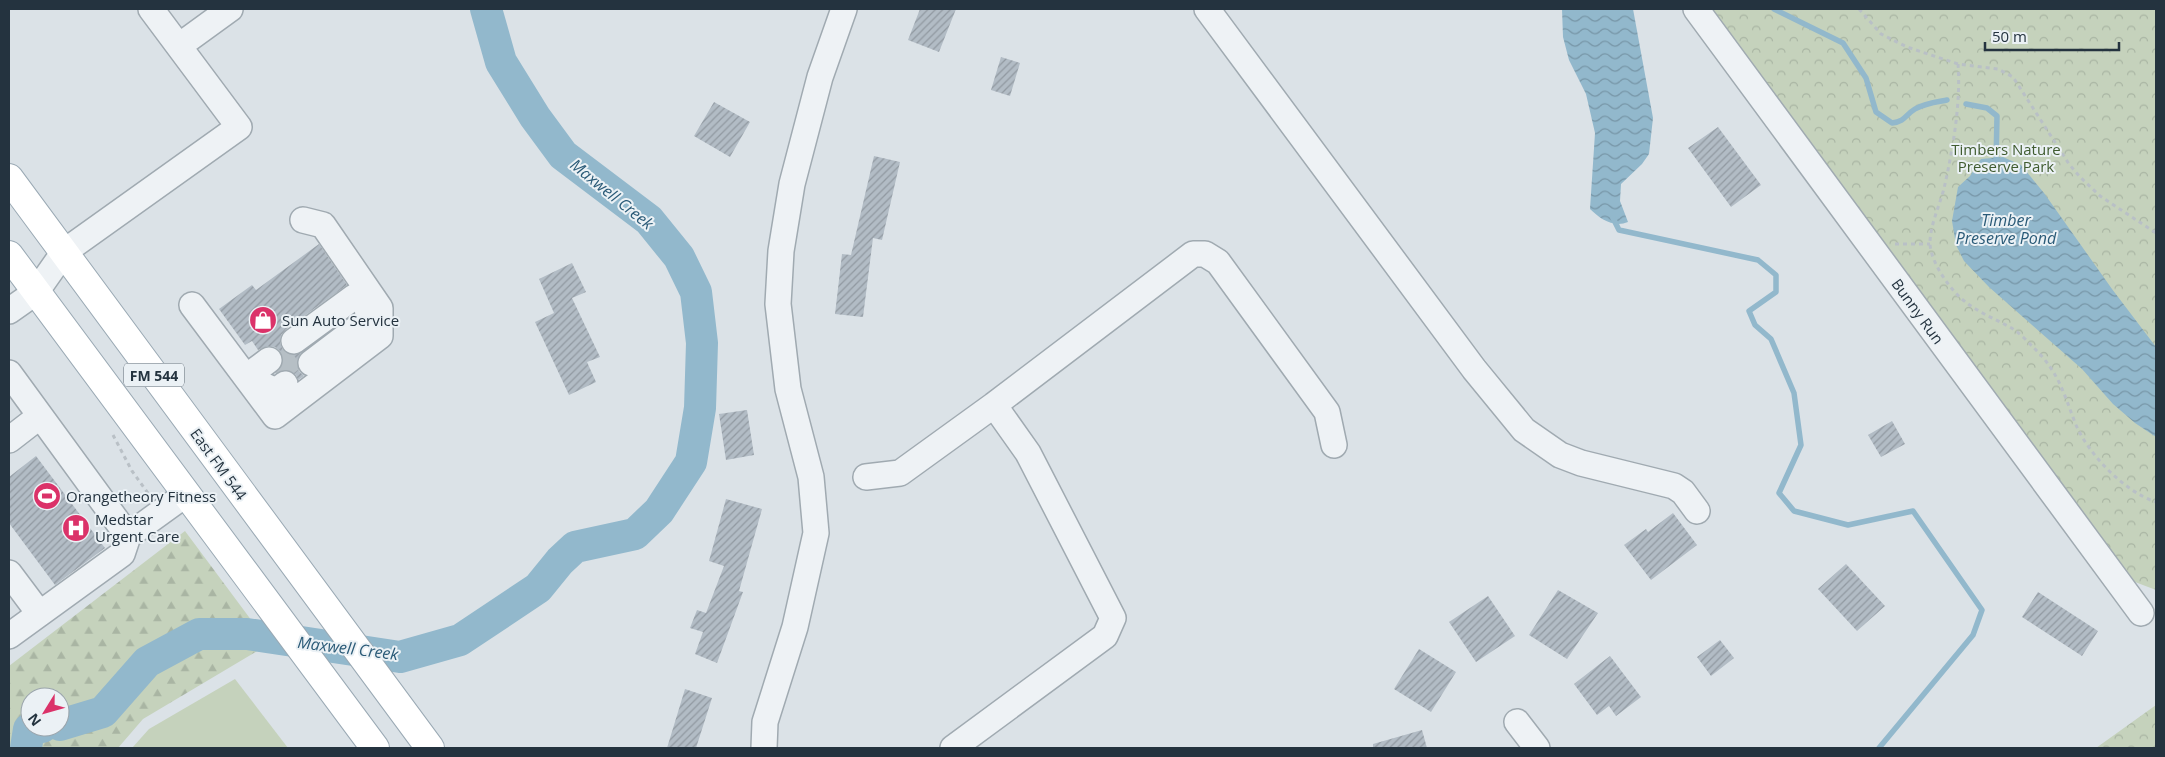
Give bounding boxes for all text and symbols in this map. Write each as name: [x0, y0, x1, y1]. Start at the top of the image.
scale bar: [1985, 20, 2119, 52]
text: 50 m: [1992, 26, 2027, 46]
park label: Timbers Nature Preserve Park: [1951, 139, 2061, 176]
water label: Maxwell Creek: [566, 154, 659, 235]
water label: Timber Preserve Pond: [1956, 209, 2057, 249]
street label: Bunny Run: [1887, 274, 1949, 348]
shop icon: Sun Auto Service: [248, 305, 278, 335]
place label: Sun Auto Service: [282, 310, 399, 330]
road number: FM 544: [124, 364, 184, 386]
street label: East FM 544: [186, 424, 252, 504]
sports icon: Orangetheory Fitness: [32, 481, 62, 511]
place label: Orangetheory Fitness: [66, 486, 216, 506]
place label: Medstar Urgent Care: [95, 509, 179, 546]
hospital icon: Medstar Urgent Care: [61, 513, 91, 543]
water label: Maxwell Creek: [296, 631, 401, 665]
north arrow: [20, 687, 70, 737]
text: N: [23, 710, 45, 730]

